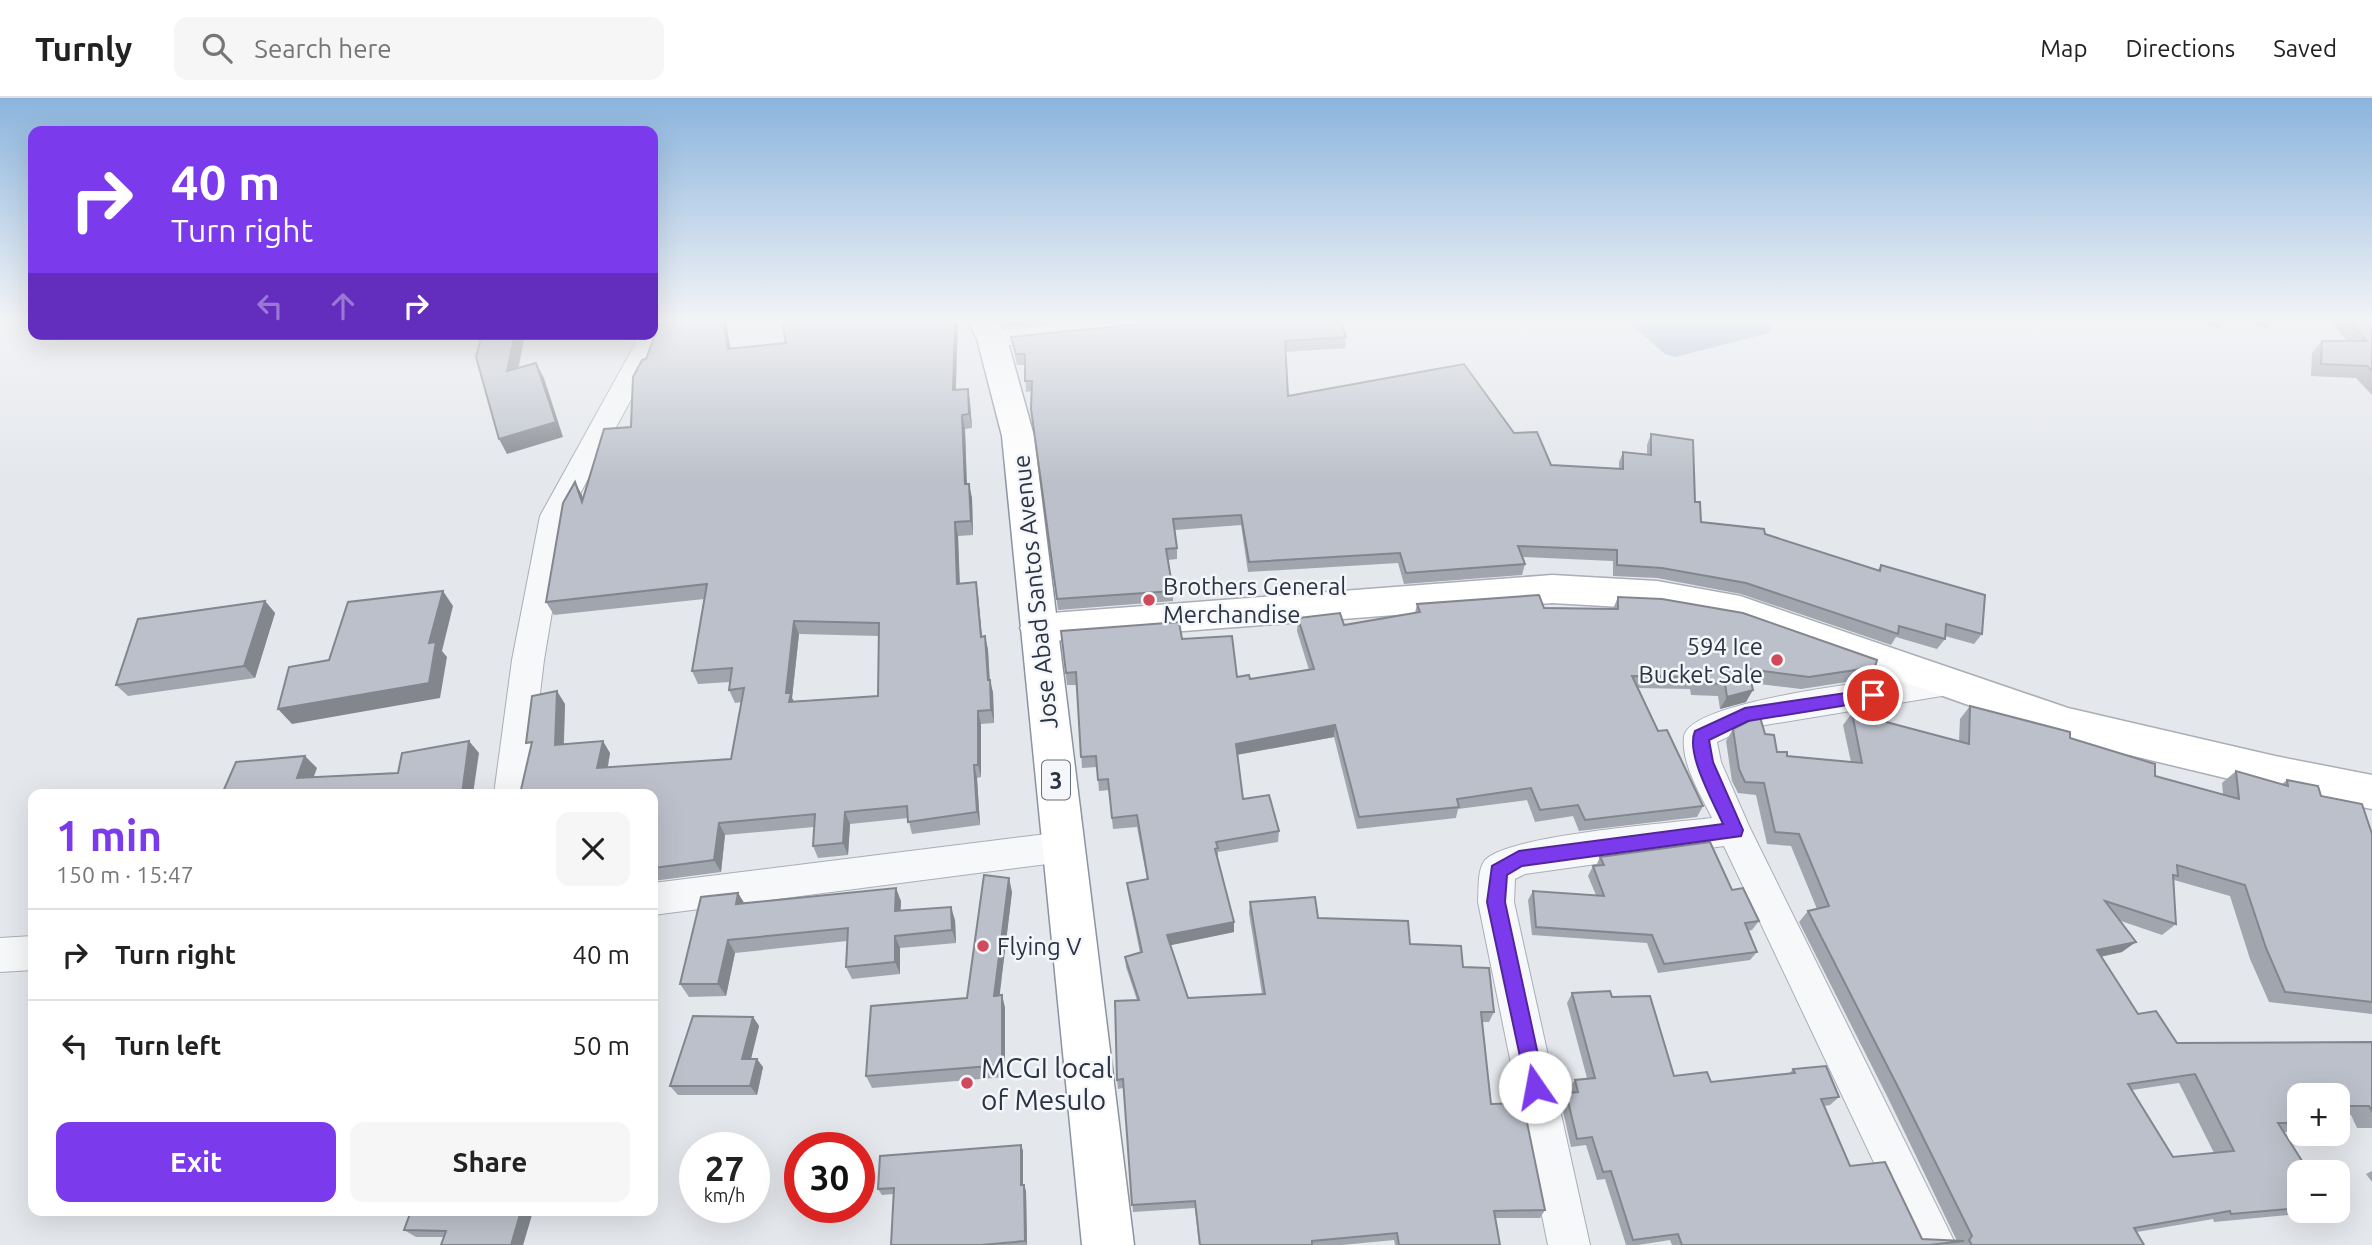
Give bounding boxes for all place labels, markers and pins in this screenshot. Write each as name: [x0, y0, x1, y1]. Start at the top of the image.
place label: Brothers General Merchandise: [1163, 573, 1347, 628]
marker: Brothers General Merchandise: [1141, 592, 1157, 608]
place label: 594 Ice Bucket Sale: [1639, 633, 1763, 688]
marker: 594 Ice Bucket Sale: [1769, 652, 1785, 668]
pin: [1843, 665, 1903, 725]
place label: Flying V: [997, 933, 1082, 960]
marker: Flying V: [975, 938, 991, 954]
place label: MCGI local of Mesulo: [981, 1052, 1113, 1115]
marker: MCGI local of Mesulo: [959, 1075, 975, 1091]

